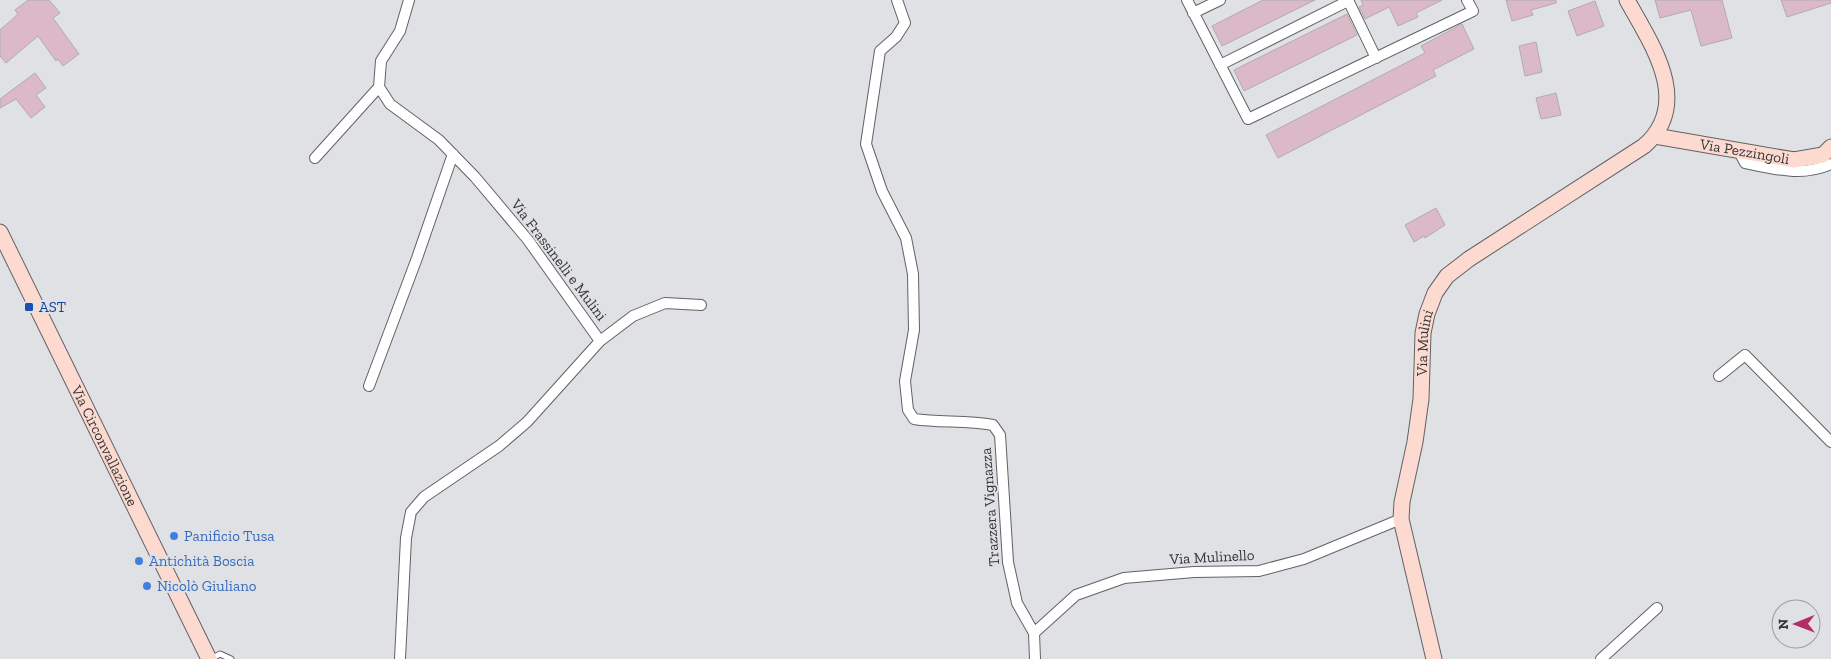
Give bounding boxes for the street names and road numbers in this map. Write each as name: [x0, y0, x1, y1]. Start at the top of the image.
street label: Via Pezzingoli: [1698, 135, 1791, 168]
street label: Via Frassinelli e Mulini: [507, 195, 611, 324]
street label: Via Mulini: [1413, 307, 1437, 377]
street label: Via Circonvallazione: [67, 382, 142, 509]
street label: Trazzera Vignazza: [977, 447, 1003, 567]
street label: Via Mulinello: [1168, 546, 1255, 568]

